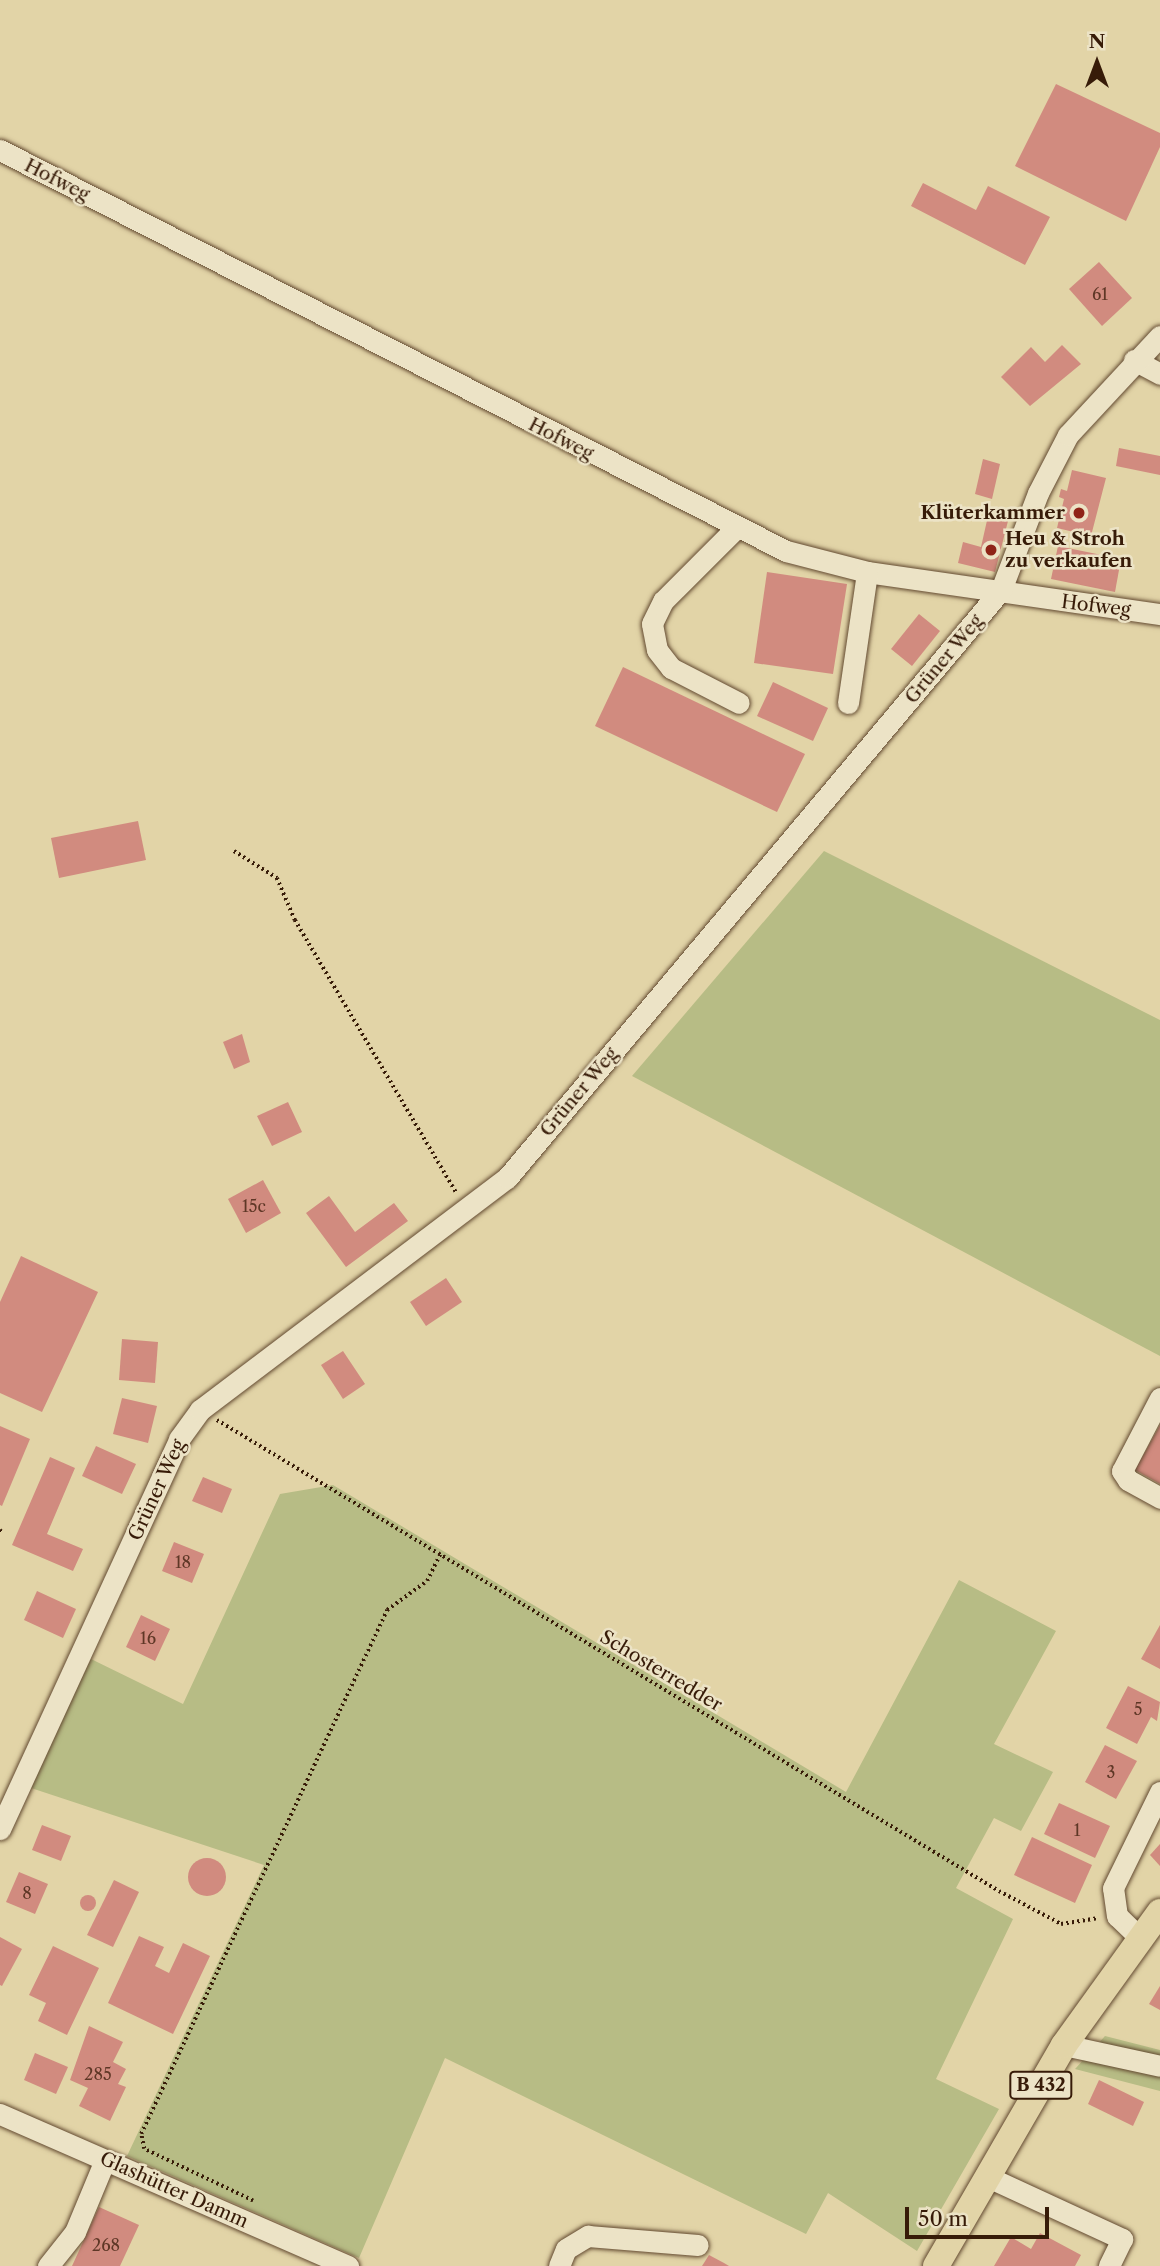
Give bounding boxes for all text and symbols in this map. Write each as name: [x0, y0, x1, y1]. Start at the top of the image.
north arrow: [1062, 28, 1132, 98]
text: N: [1089, 30, 1105, 53]
street label: Hofweg: [21, 154, 93, 206]
house number: 61: [1092, 284, 1108, 304]
street label: Hofweg: [525, 413, 597, 465]
place label: Klüterkammer: [920, 502, 1065, 524]
marker: Klüterkammer: [1071, 505, 1087, 521]
place label: Heu & Stroh zu verkaufen: [1005, 528, 1133, 572]
marker: Heu & Stroh zu verkaufen: [983, 542, 999, 558]
street label: Hofweg: [1060, 590, 1132, 622]
street label: Grüner Weg: [900, 609, 988, 709]
street label: Grüner Weg: [535, 1042, 623, 1142]
house number: 15c: [242, 1196, 266, 1216]
street label: Grüner Weg: [123, 1435, 191, 1545]
house number: 18: [175, 1552, 191, 1572]
street label: Schosterredder: [596, 1626, 726, 1716]
house number: 16: [140, 1628, 156, 1648]
house number: 5: [1134, 1699, 1142, 1719]
house number: 3: [1107, 1762, 1115, 1782]
house number: 1: [1074, 1820, 1080, 1840]
house number: 8: [22, 1883, 32, 1903]
house number: 285: [84, 2064, 112, 2084]
road number: B 432: [1008, 2070, 1074, 2099]
street label: Glashütter Damm: [96, 2147, 252, 2233]
scale bar: [908, 2192, 1052, 2236]
text: 50 m: [918, 2206, 968, 2231]
house number: 268: [92, 2235, 120, 2255]

